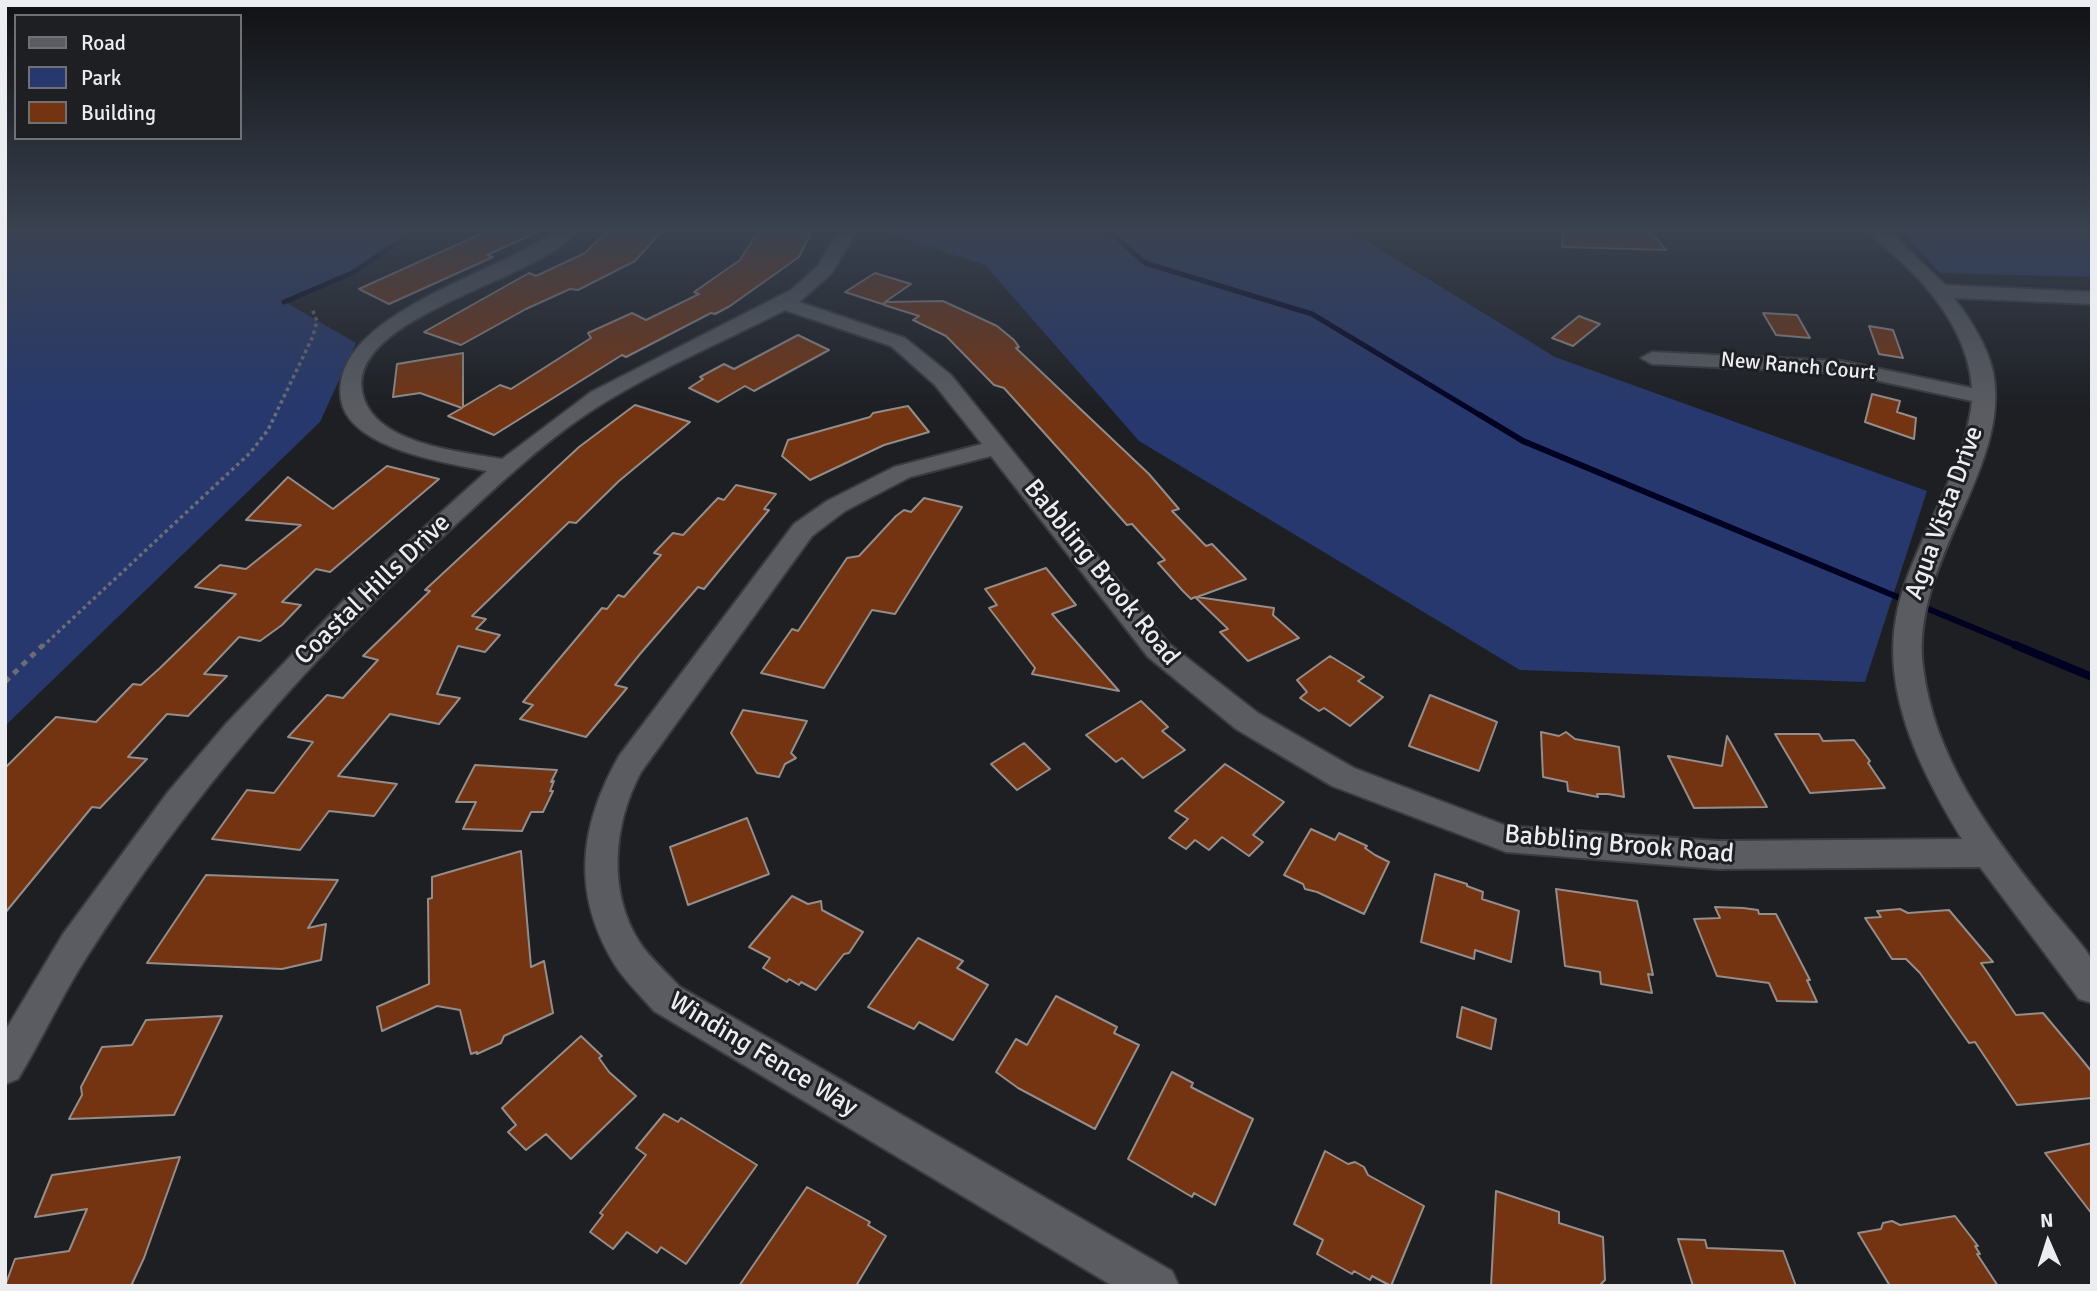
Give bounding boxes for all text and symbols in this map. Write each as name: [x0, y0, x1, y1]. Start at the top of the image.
legend: [14, 14, 242, 140]
text: Road: [81, 30, 126, 56]
text: Park: [81, 65, 121, 91]
text: Building: [81, 100, 156, 126]
street label: New Ranch Court: [1720, 348, 1876, 386]
street label: Agua Vista Drive: [1899, 422, 1991, 604]
street label: Babbling Brook Road: [1016, 474, 1186, 672]
street label: Coastal Hills Drive: [289, 508, 457, 672]
street label: Babbling Brook Road: [1503, 819, 1735, 871]
street label: Winding Fence Way: [663, 986, 863, 1124]
north arrow: [2013, 1207, 2083, 1277]
text: N: [2040, 1209, 2054, 1233]

